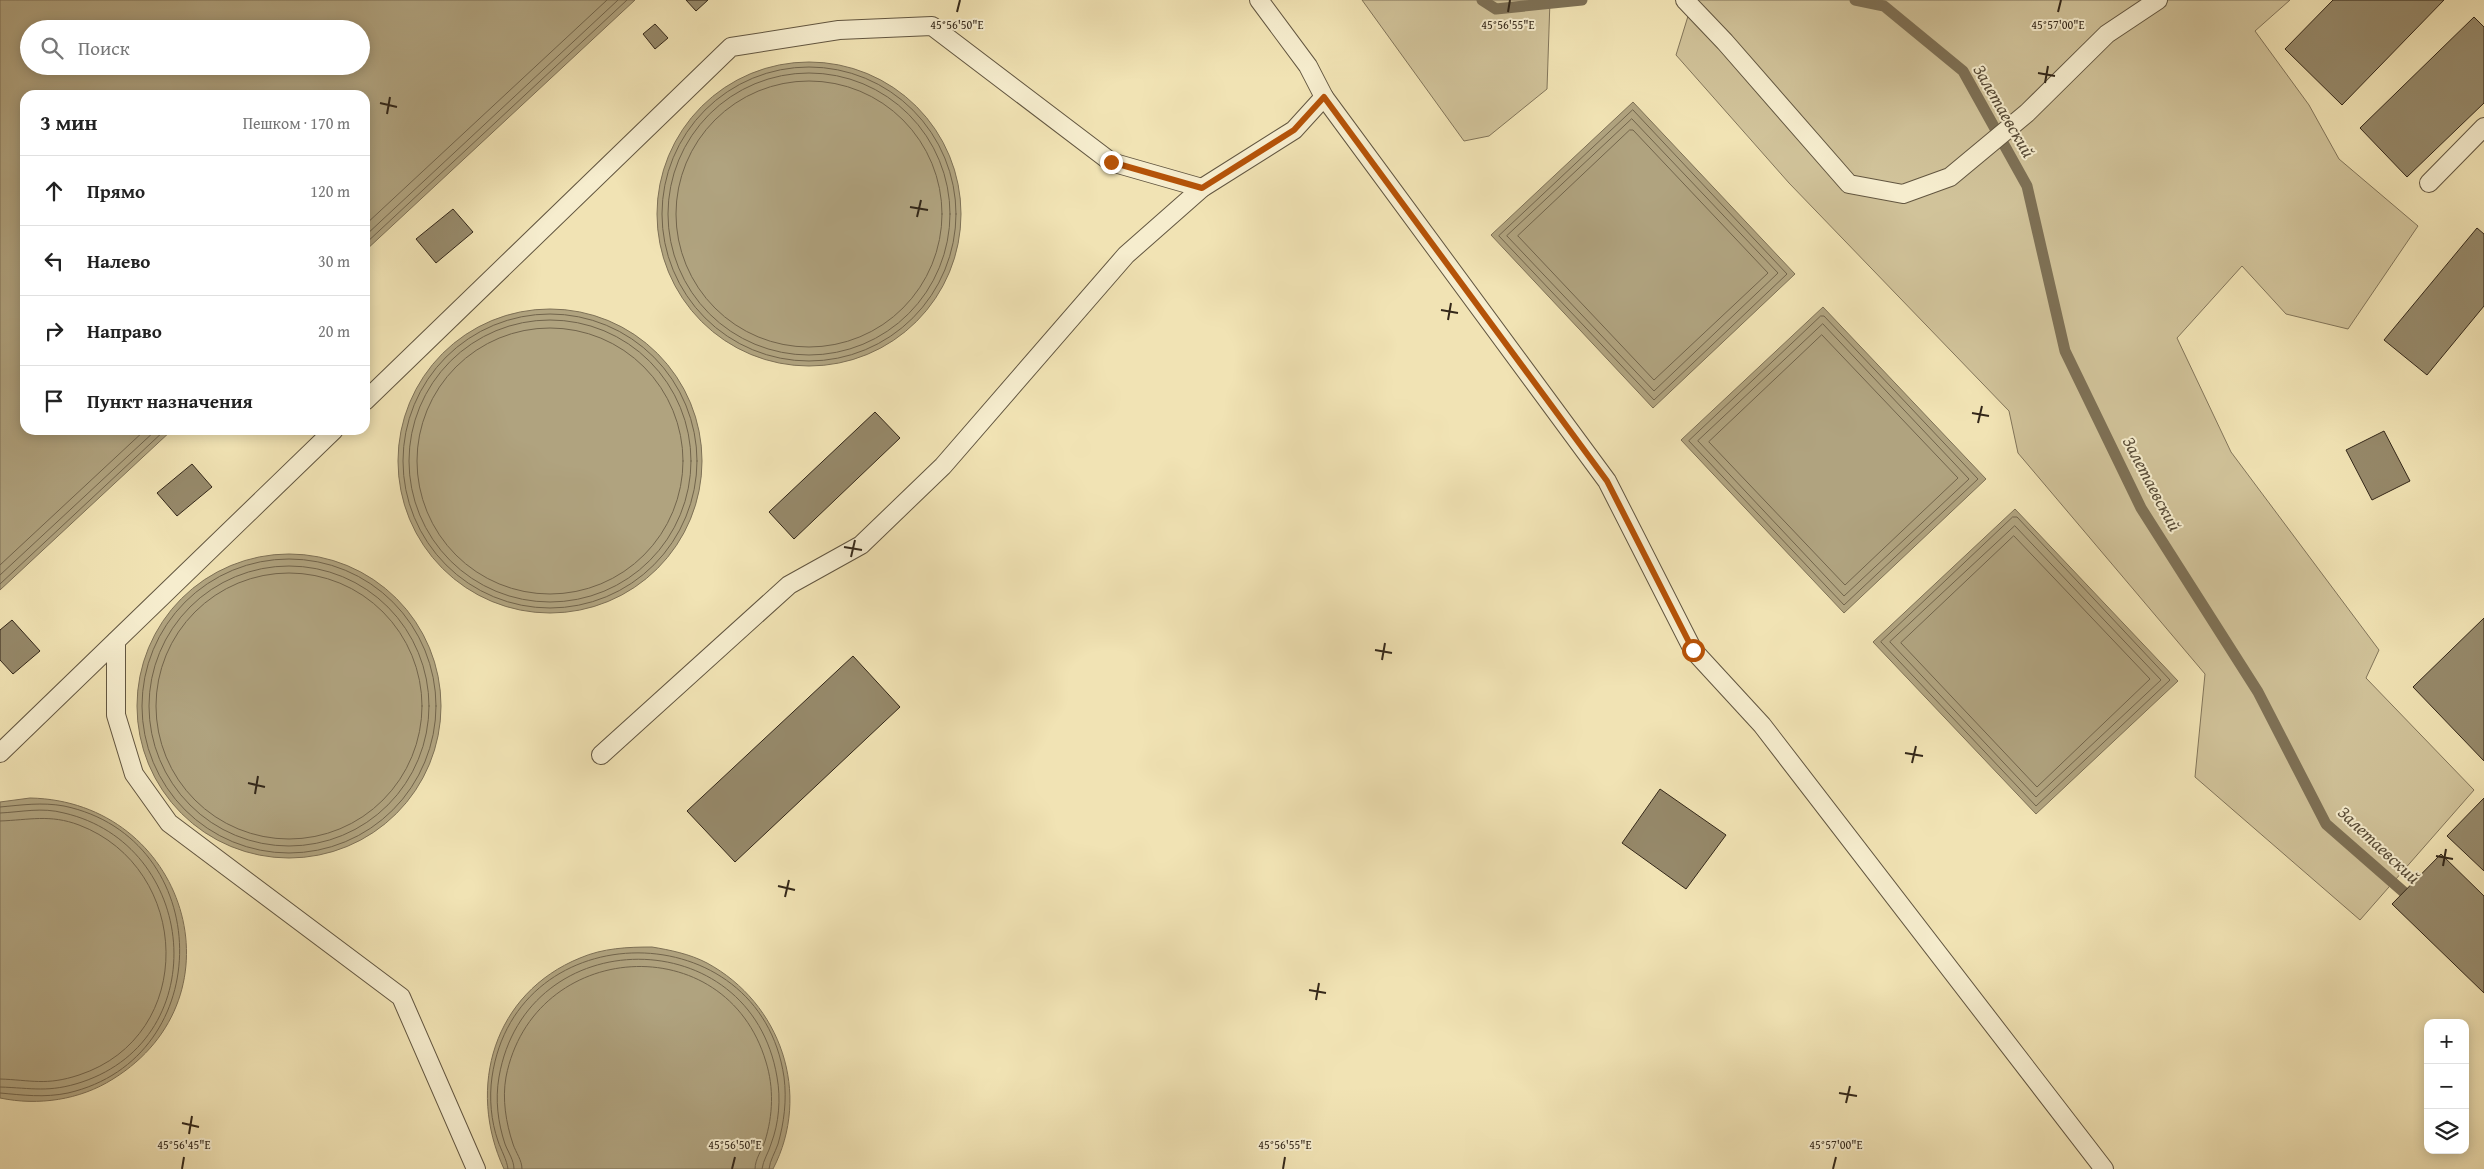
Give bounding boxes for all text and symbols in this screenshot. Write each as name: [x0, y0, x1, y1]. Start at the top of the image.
text: 45°56'50"E: [930, 16, 984, 33]
text: 45°56'55"E: [1481, 16, 1535, 33]
text: 45°57'00"E: [2031, 16, 2085, 33]
search box: [20, 20, 370, 75]
icon: search: [38, 34, 66, 62]
text: Поиск: [78, 34, 130, 62]
water label: Залетаевский: [1967, 59, 2042, 163]
text: 3 мин: [40, 107, 97, 138]
text: Пешком · 170 m: [243, 111, 350, 135]
route end: [1100, 151, 1123, 174]
icon: ahead: [40, 177, 68, 205]
text: Прямо: [87, 177, 145, 205]
text: 120 m: [310, 179, 350, 203]
icon: left: [40, 247, 68, 275]
text: Налево: [87, 247, 150, 275]
text: 30 m: [318, 249, 350, 273]
icon: right: [40, 317, 68, 345]
text: Направо: [87, 317, 162, 345]
text: 20 m: [318, 319, 350, 343]
icon: arrive: [40, 387, 68, 415]
text: Пункт назначения: [87, 387, 253, 415]
water label: Залетаевский: [2116, 431, 2189, 536]
route start: [1682, 639, 1705, 662]
water label: Залетаевский: [2332, 799, 2427, 890]
map controls: [2424, 1019, 2469, 1154]
button: +: [2424, 1019, 2469, 1064]
button: −: [2424, 1064, 2469, 1109]
button: layers: [2424, 1109, 2469, 1154]
text: 45°56'45"E: [157, 1136, 211, 1153]
text: 45°56'50"E: [708, 1136, 762, 1153]
text: 45°56'55"E: [1258, 1136, 1312, 1153]
text: 45°57'00"E: [1809, 1136, 1863, 1153]

